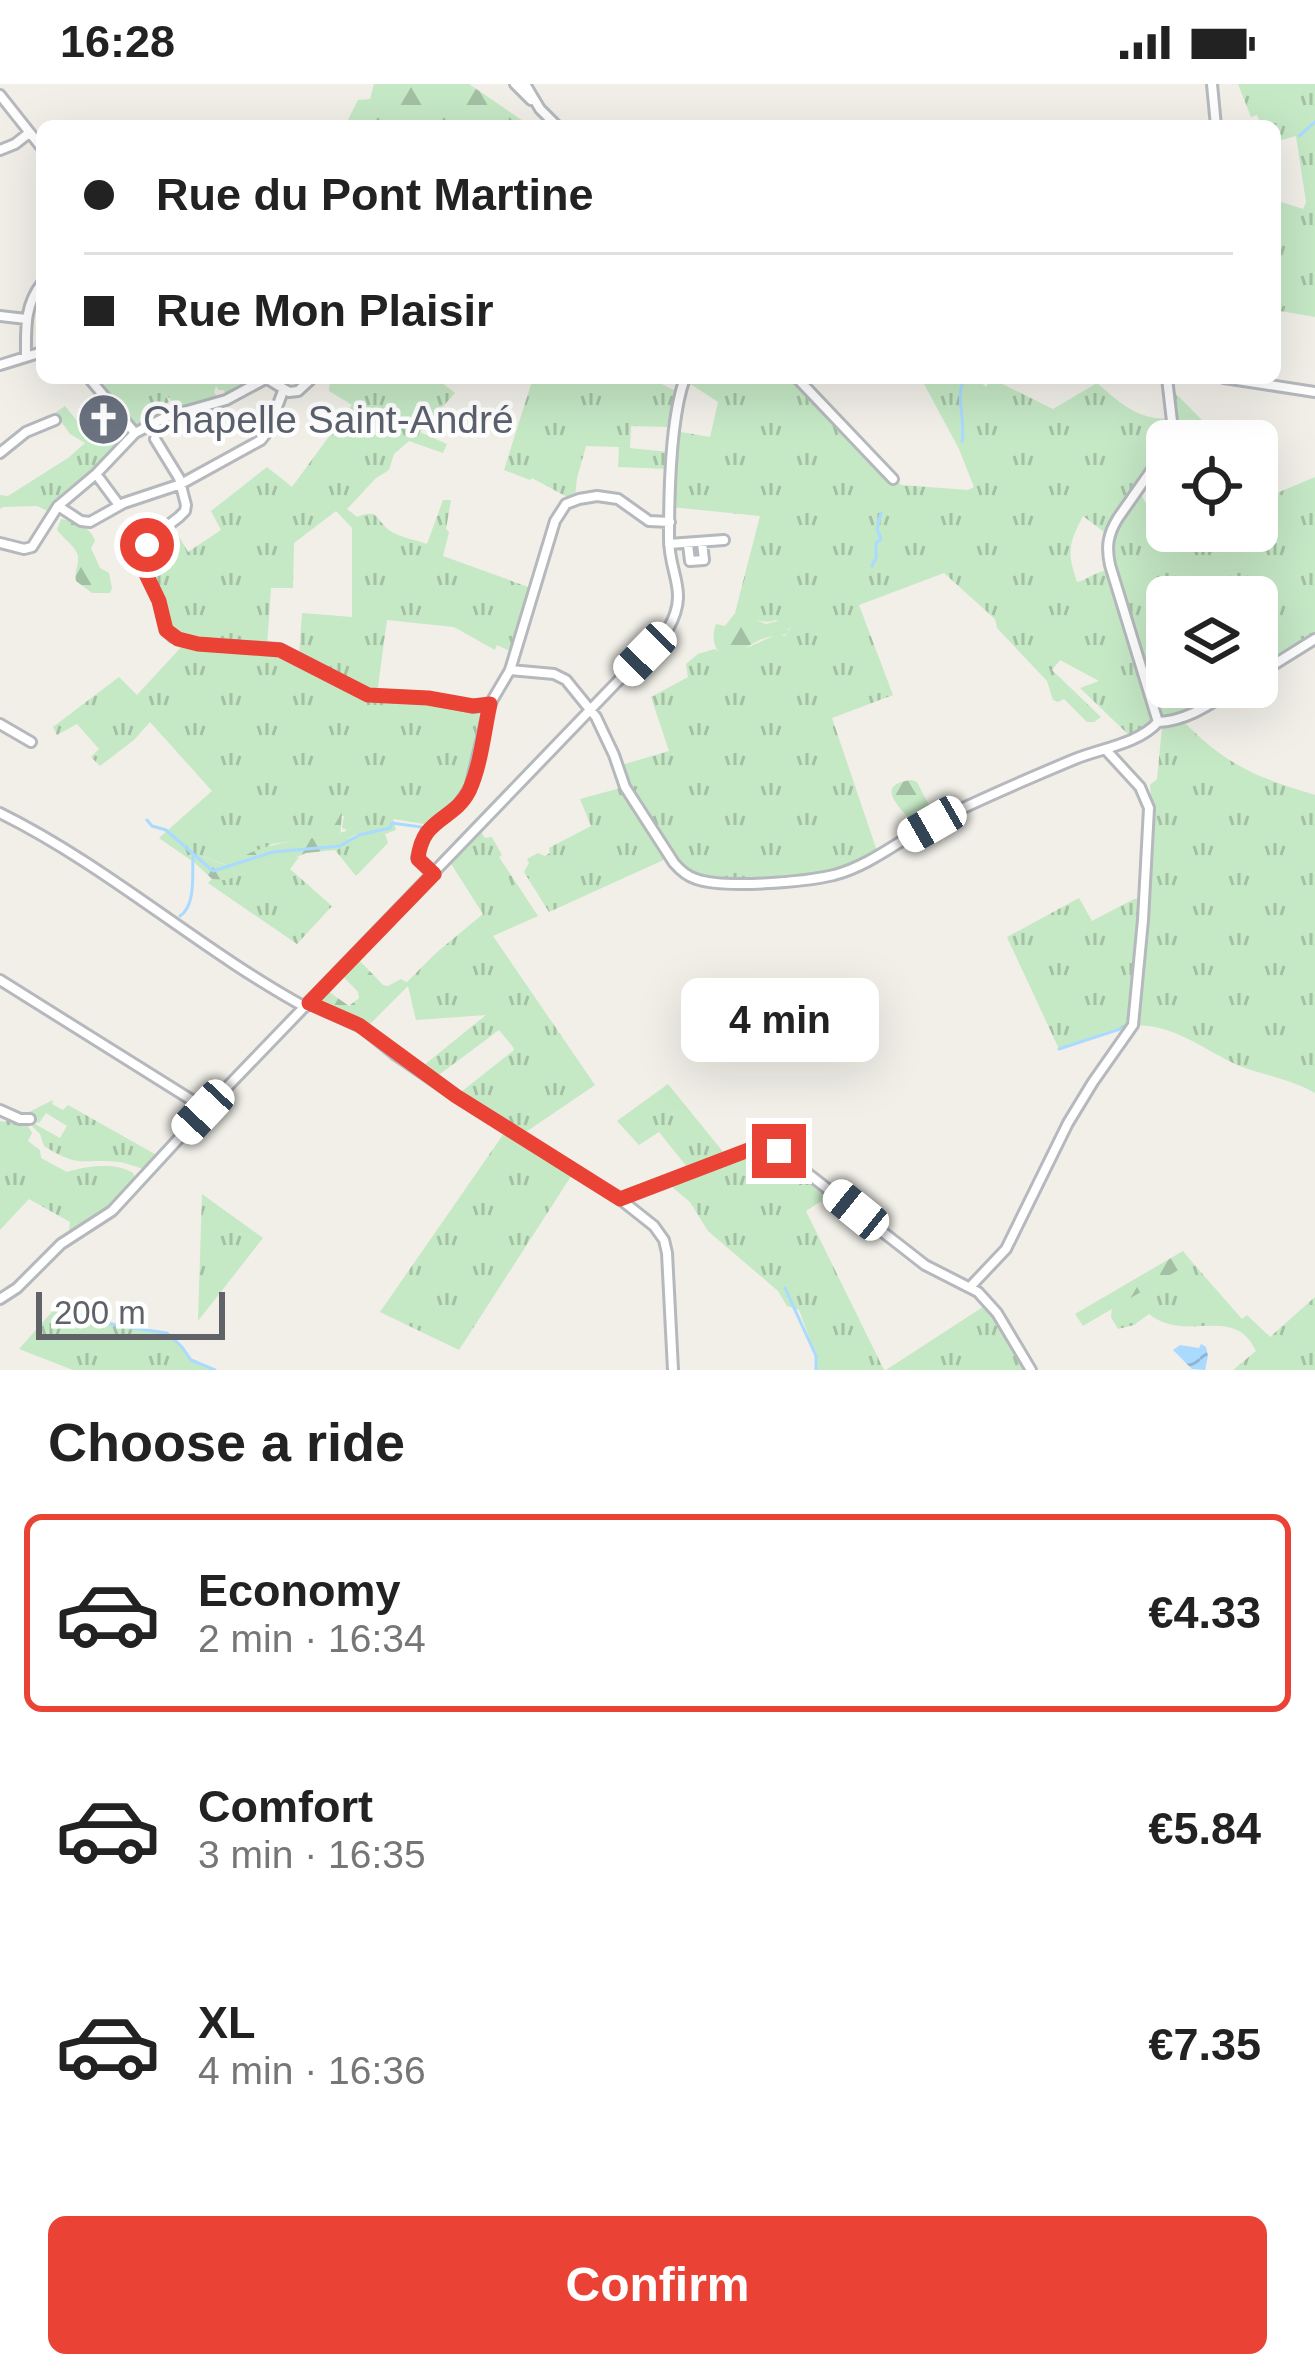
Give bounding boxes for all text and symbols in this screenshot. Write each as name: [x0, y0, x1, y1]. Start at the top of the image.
text: 16:28: [60, 16, 175, 67]
text: Rue du Pont Martine: [156, 169, 594, 220]
text: Rue Mon Plaisir: [156, 285, 494, 336]
church icon: Chapelle Saint-André: [76, 391, 132, 447]
place label: Chapelle Saint-André: [143, 398, 514, 441]
map controls: [1146, 420, 1278, 708]
button: locate: [1146, 420, 1278, 552]
route start: [120, 518, 174, 572]
button: layers: [1146, 576, 1278, 708]
car: [607, 616, 683, 692]
car: [892, 790, 972, 858]
callout: 4 min: [680, 977, 878, 1061]
text: 4 min: [729, 998, 831, 1041]
car: [165, 1073, 241, 1151]
route end: [752, 1124, 806, 1178]
car: [817, 1173, 895, 1247]
scale bar: [36, 1286, 225, 1339]
text: 200 m: [54, 1294, 146, 1331]
text: Choose a ride: [48, 1412, 405, 1472]
icon: car: [54, 1559, 162, 1667]
text: Economy: [198, 1565, 401, 1616]
text: €4.33: [1148, 1587, 1261, 1638]
text: 2 min · 16:34: [198, 1617, 426, 1660]
icon: car: [54, 1775, 162, 1883]
text: Comfort: [198, 1781, 373, 1832]
text: €5.84: [1148, 1803, 1261, 1854]
text: 3 min · 16:35: [198, 1833, 426, 1876]
icon: car: [54, 1991, 162, 2099]
text: XL: [198, 1997, 256, 2048]
text: €7.35: [1148, 2019, 1261, 2070]
text: 4 min · 16:36: [198, 2049, 426, 2092]
button: Confirm: [48, 2216, 1267, 2354]

